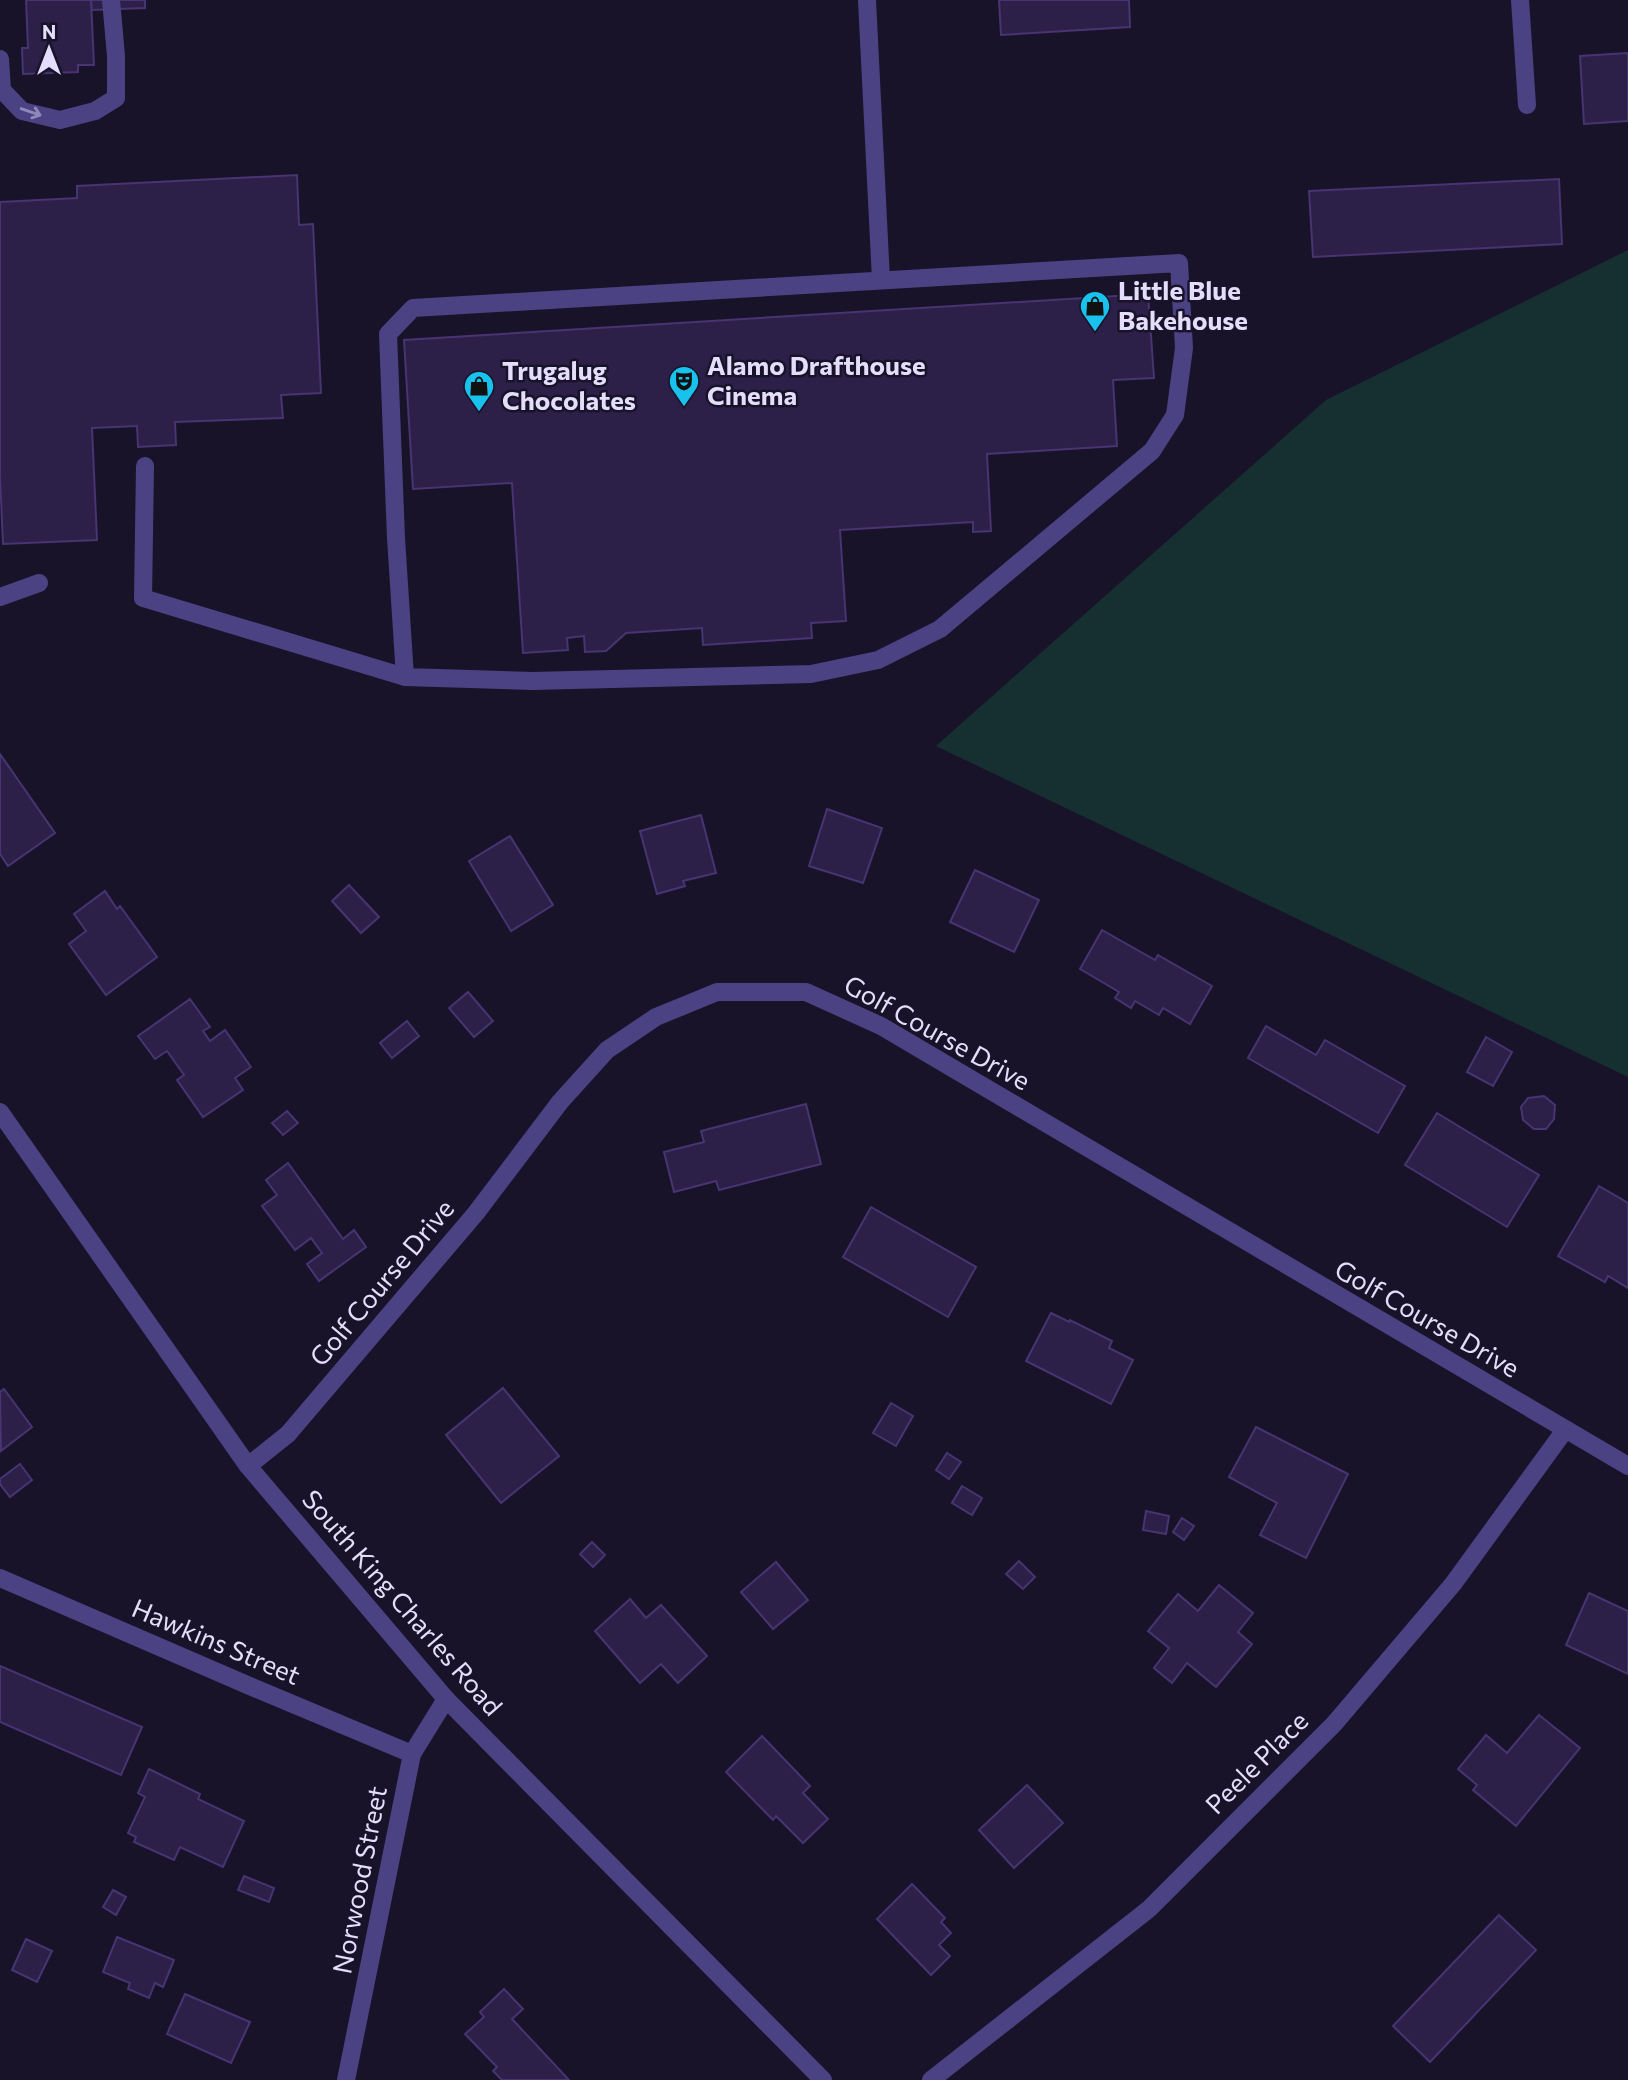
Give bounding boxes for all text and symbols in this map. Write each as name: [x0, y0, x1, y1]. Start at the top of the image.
north arrow: [14, 14, 84, 84]
text: N: [42, 20, 56, 43]
one-way arrow: [20, 107, 42, 119]
place label: Little Blue Bakehouse: [1118, 274, 1248, 335]
shop icon: Little Blue Bakehouse: [1078, 289, 1112, 333]
place label: Alamo Drafthouse Cinema: [707, 349, 926, 410]
place label: Trugalug Chocolates: [502, 354, 636, 415]
theatre icon: Alamo Drafthouse Cinema: [667, 364, 701, 408]
shop icon: Trugalug Chocolates: [462, 369, 496, 413]
street label: Golf Course Drive: [839, 968, 1036, 1096]
street label: Golf Course Drive: [302, 1193, 459, 1372]
street label: Golf Course Drive: [1330, 1252, 1525, 1383]
street label: South King Charles Road: [297, 1483, 509, 1721]
street label: Hawkins Street: [128, 1591, 305, 1690]
street label: Peele Place: [1198, 1704, 1313, 1819]
street label: Norwood Street: [325, 1783, 392, 1976]

